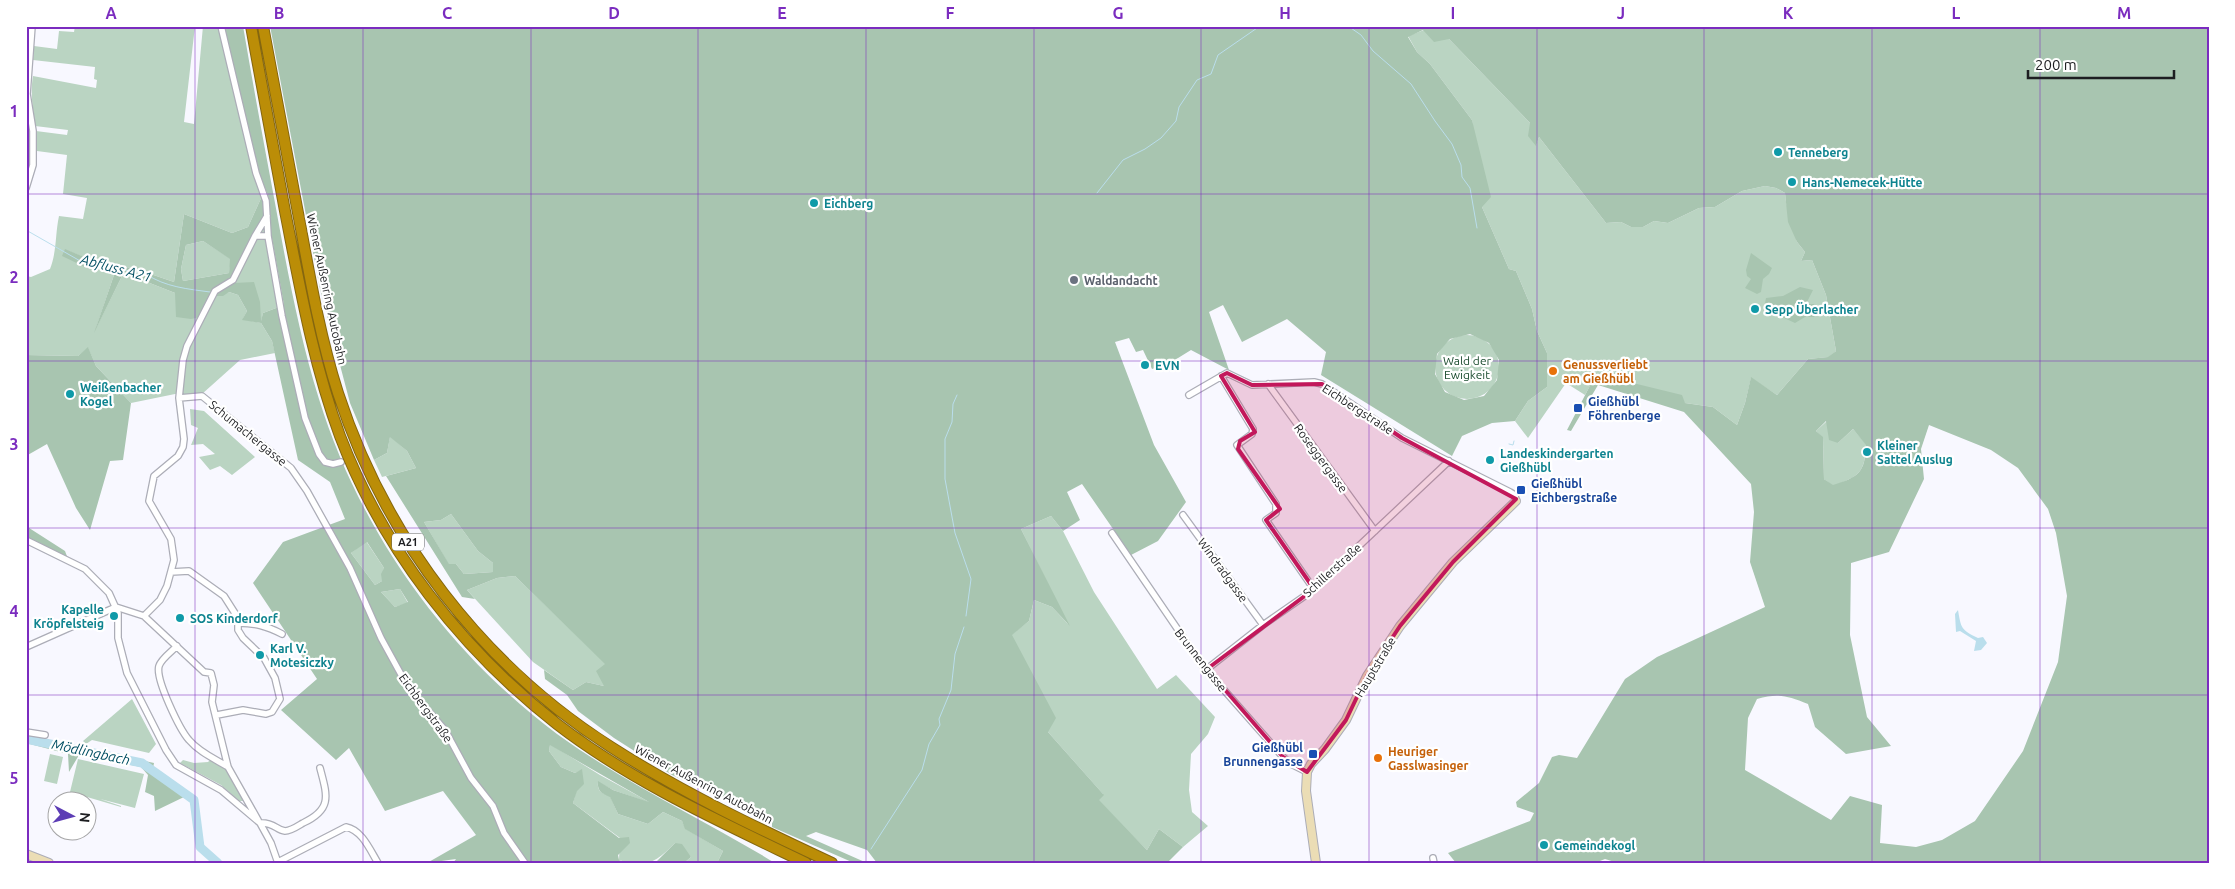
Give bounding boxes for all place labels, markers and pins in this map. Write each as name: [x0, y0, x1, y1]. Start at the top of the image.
marker: Tenneberg: [1772, 146, 1784, 158]
place label: Tenneberg: [1788, 146, 1848, 159]
marker: Hans-Nemecek-Hütte: [1786, 176, 1798, 188]
place label: Hans-Nemecek-Hütte: [1802, 176, 1923, 189]
marker: Eichberg: [808, 197, 820, 209]
place label: Eichberg: [824, 197, 873, 210]
marker: Waldandacht: [1068, 274, 1080, 286]
place label: Waldandacht: [1084, 274, 1158, 287]
place label: Sepp Überlacher: [1765, 302, 1859, 316]
marker: Sepp Überlacher: [1749, 303, 1761, 315]
place label: Genussverliebt am Gießhübl: [1563, 358, 1648, 385]
marker: EVN: [1139, 359, 1151, 371]
place label: EVN: [1155, 359, 1180, 372]
marker: Genussverliebt am Gießhübl: [1547, 365, 1559, 377]
place label: Weißenbacher Kogel: [80, 381, 161, 408]
marker: Weißenbacher Kogel: [64, 388, 76, 400]
place label: Gießhübl Föhrenberge: [1588, 395, 1661, 422]
marker: Gießhübl Föhrenberge: [1572, 402, 1584, 414]
place label: Kleiner Sattel Auslug: [1877, 439, 1953, 466]
marker: Kleiner Sattel Auslug: [1861, 446, 1873, 458]
place label: Landeskindergarten Gießhübl: [1500, 447, 1613, 474]
marker: Landeskindergarten Gießhübl: [1484, 454, 1496, 466]
place label: Gießhübl Eichbergstraße: [1531, 477, 1617, 504]
marker: Gießhübl Eichbergstraße: [1515, 484, 1527, 496]
place label: Kapelle Kröpfelsteig: [33, 603, 104, 630]
marker: Kapelle Kröpfelsteig: [108, 610, 120, 622]
marker: SOS Kinderdorf: [174, 612, 186, 624]
place label: SOS Kinderdorf: [190, 612, 279, 625]
place label: Karl V. Motesiczky: [270, 642, 334, 669]
marker: Karl V. Motesiczky: [254, 649, 266, 661]
place label: Gießhübl Brunnengasse: [1223, 741, 1303, 768]
place label: Heuriger Gasslwasinger: [1388, 745, 1468, 772]
marker: Gießhübl Brunnengasse: [1307, 748, 1319, 760]
marker: Heuriger Gasslwasinger: [1372, 752, 1384, 764]
marker: Gemeindekogl: [1538, 839, 1550, 851]
place label: Gemeindekogl: [1554, 839, 1636, 852]

